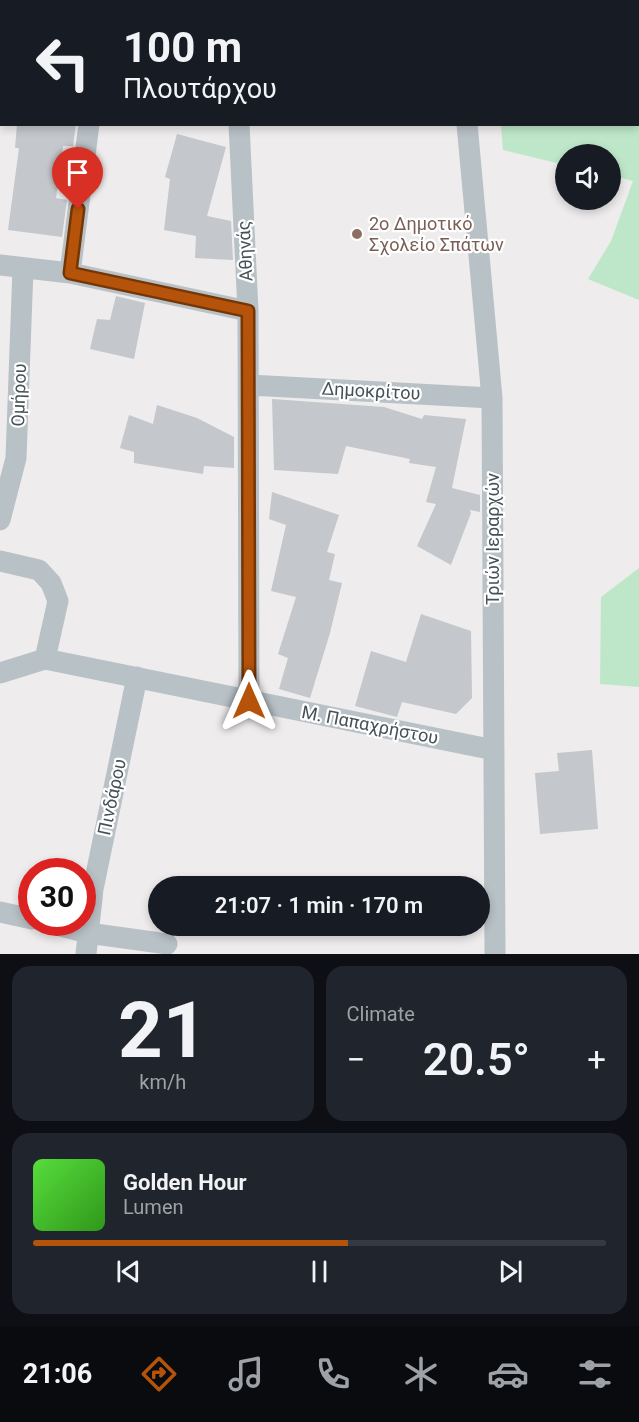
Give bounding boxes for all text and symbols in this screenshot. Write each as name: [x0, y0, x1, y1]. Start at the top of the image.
text: 100 m: [123, 23, 242, 72]
icon: left: [24, 24, 102, 102]
text: Πλουτάρχου: [123, 73, 277, 105]
map controls: [555, 144, 621, 210]
button: sound: [555, 144, 621, 210]
pin: [52, 147, 103, 209]
icon: arrive: [61, 156, 94, 189]
place label: 2ο Δημοτικό Σχολείο Σπάτων: [369, 213, 504, 255]
street label: Αθηνάς: [232, 220, 257, 282]
marker: 2ο Δημοτικό Σχολείο Σπάτων: [350, 227, 364, 241]
street label: Ομήρου: [7, 363, 30, 427]
street label: Δημοκρίτου: [321, 377, 421, 404]
street label: Τριών Ιεραρχών: [482, 473, 503, 605]
position arrow: [217, 669, 281, 733]
street label: Μ. Παπαχρήστου: [300, 701, 440, 748]
street label: Πινδάρου: [93, 757, 130, 837]
speed limit sign: 30: [18, 858, 96, 936]
text: 21:07 · 1 min · 170 m: [215, 893, 423, 918]
text: 21: [118, 985, 208, 1076]
text: Climate: [347, 1002, 415, 1026]
text: 20.5°: [423, 1033, 530, 1086]
text: −: [347, 1040, 365, 1079]
text: +: [587, 1040, 606, 1079]
text: km/h: [139, 1070, 186, 1094]
text: Golden Hour: [123, 1170, 247, 1195]
text: Lumen: [123, 1195, 184, 1219]
icon: previous: [112, 1255, 145, 1288]
icon: pause: [303, 1255, 336, 1288]
icon: next: [494, 1255, 527, 1288]
icon: directions: [138, 1353, 180, 1395]
icon: music: [225, 1353, 267, 1395]
icon: phone: [312, 1353, 354, 1395]
icon: climate: [400, 1353, 442, 1395]
icon: car: [487, 1353, 529, 1395]
icon: filters: [574, 1353, 616, 1395]
text: 21:06: [23, 1358, 92, 1390]

